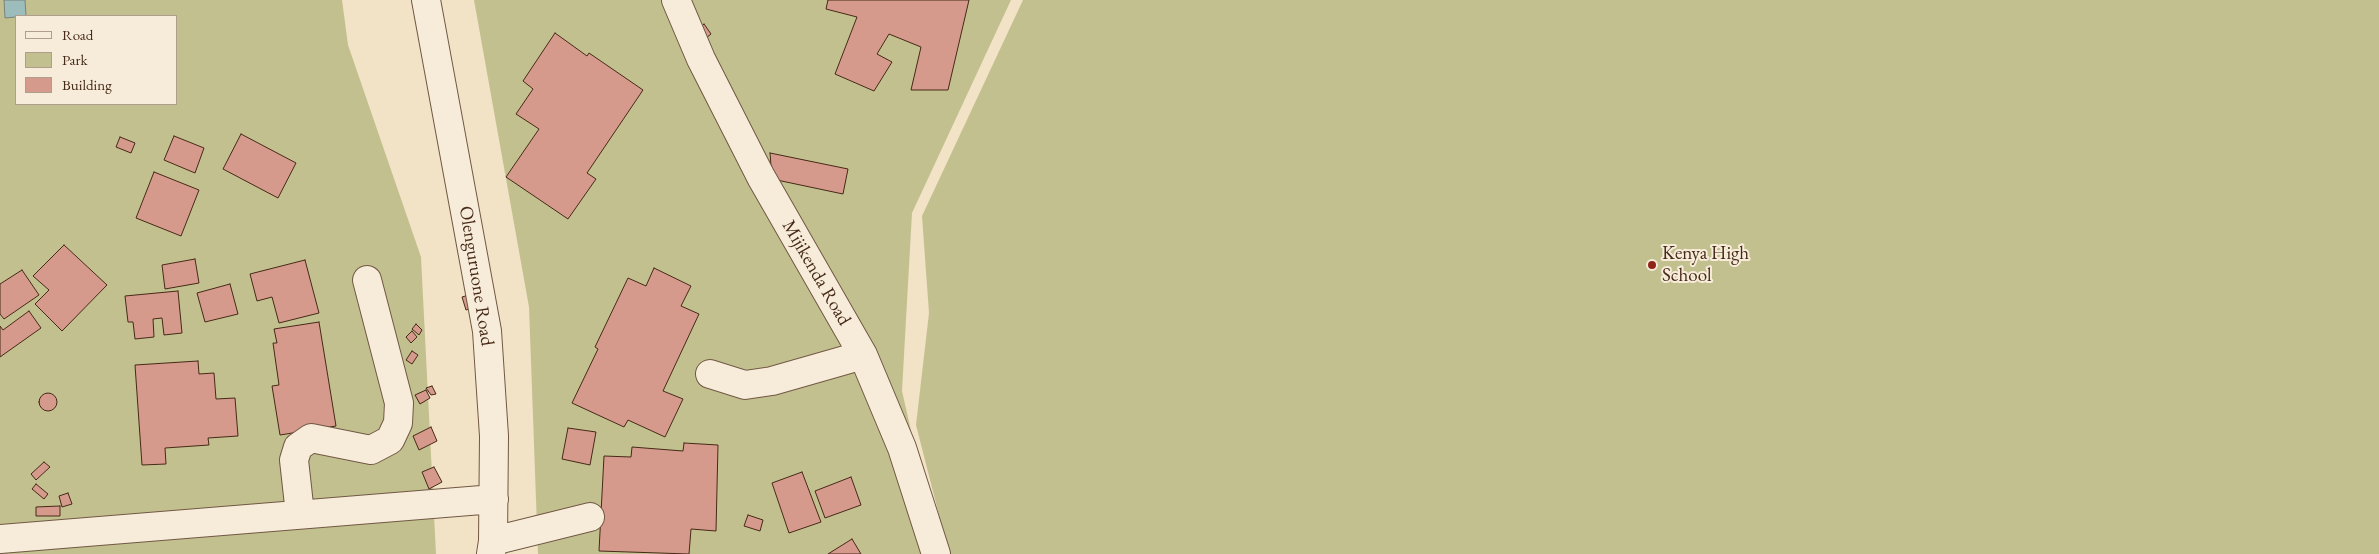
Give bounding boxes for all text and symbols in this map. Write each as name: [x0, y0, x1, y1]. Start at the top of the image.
legend: [15, 15, 178, 105]
text: Road: [62, 25, 93, 44]
text: Park: [62, 50, 88, 69]
text: Building: [62, 75, 112, 94]
street label: Olenguruone Road: [454, 204, 498, 348]
street label: Mijikenda Road: [777, 216, 855, 330]
place label: Kenya High School: [1662, 243, 1749, 287]
marker: Kenya High School: [1646, 259, 1658, 271]

